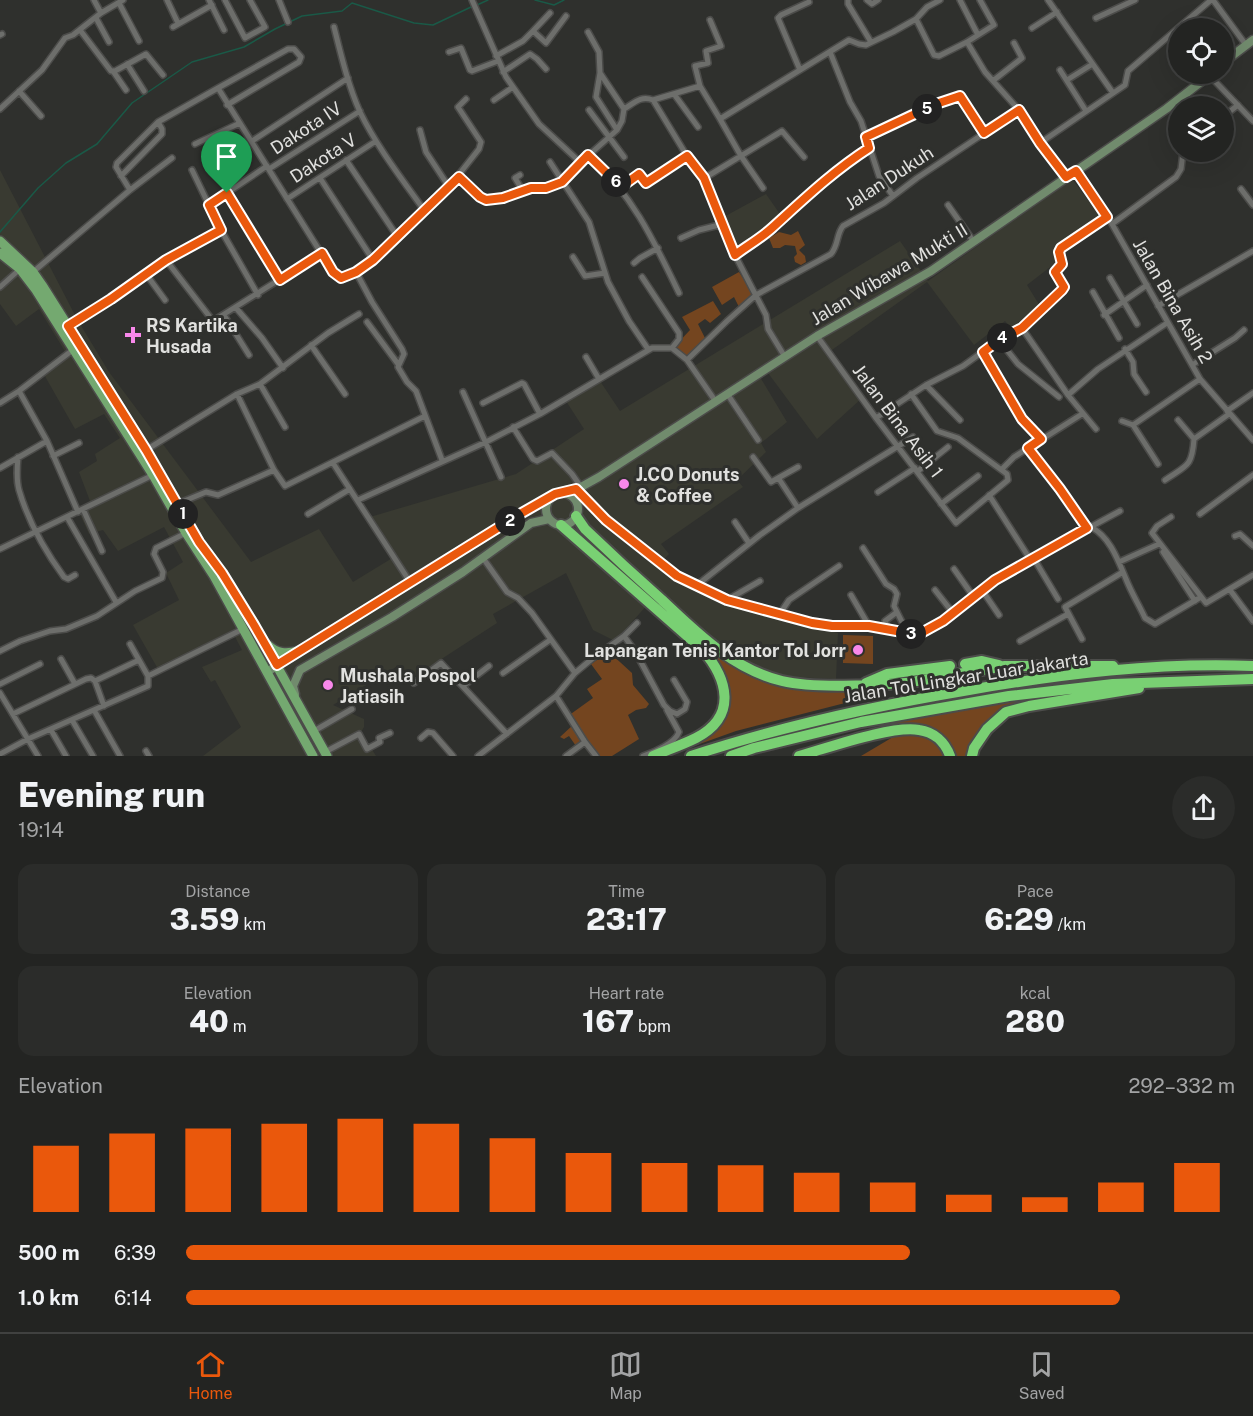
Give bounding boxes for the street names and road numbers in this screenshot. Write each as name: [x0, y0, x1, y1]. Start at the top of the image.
street label: Dakota IV: [267, 97, 345, 159]
street label: Dakota V: [286, 129, 360, 187]
street label: Jalan Dukuh: [841, 142, 937, 214]
street label: Jalan Wibawa Mukti II: [807, 219, 971, 329]
street label: Jalan Bina Asih 2: [1129, 235, 1217, 367]
street label: Jalan Bina Asih 1: [849, 360, 947, 482]
street label: Jalan Tol Lingkar Luar Jakarta: [842, 647, 1090, 707]

